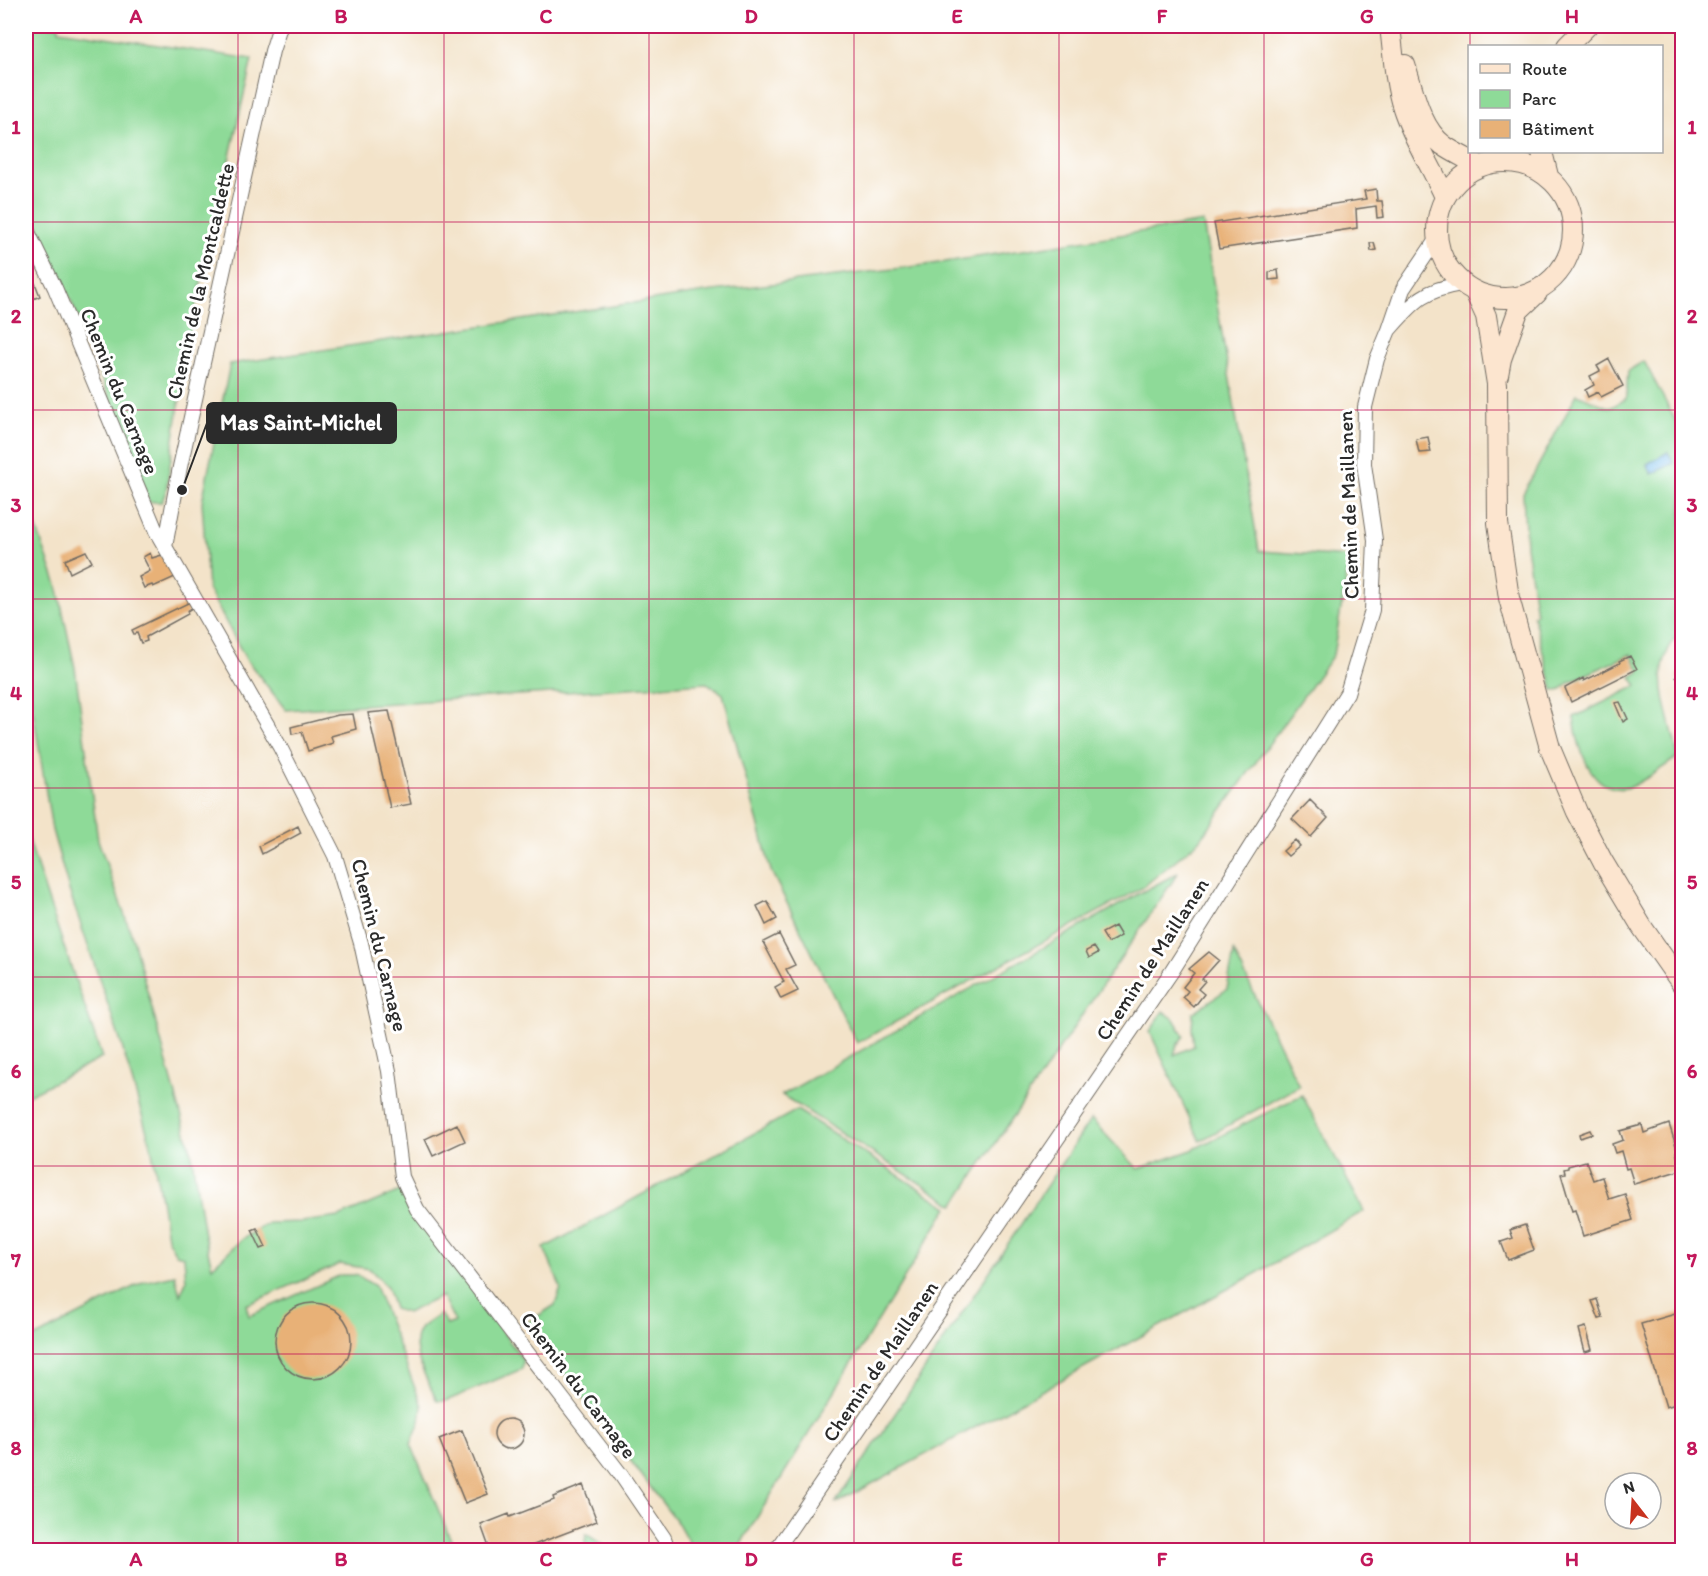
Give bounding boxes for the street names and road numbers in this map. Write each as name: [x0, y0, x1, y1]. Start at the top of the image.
street label: Chemin de la Montcaldette: [161, 160, 239, 402]
street label: Chemin du Carnage: [75, 304, 165, 478]
street label: Chemin de Maillanen: [1332, 410, 1364, 600]
street label: Chemin du Carnage: [346, 856, 414, 1034]
street label: Chemin de Maillanen: [1090, 873, 1214, 1045]
street label: Chemin de Maillanen: [817, 1276, 943, 1446]
street label: Chemin du Carnage: [516, 1307, 642, 1463]

